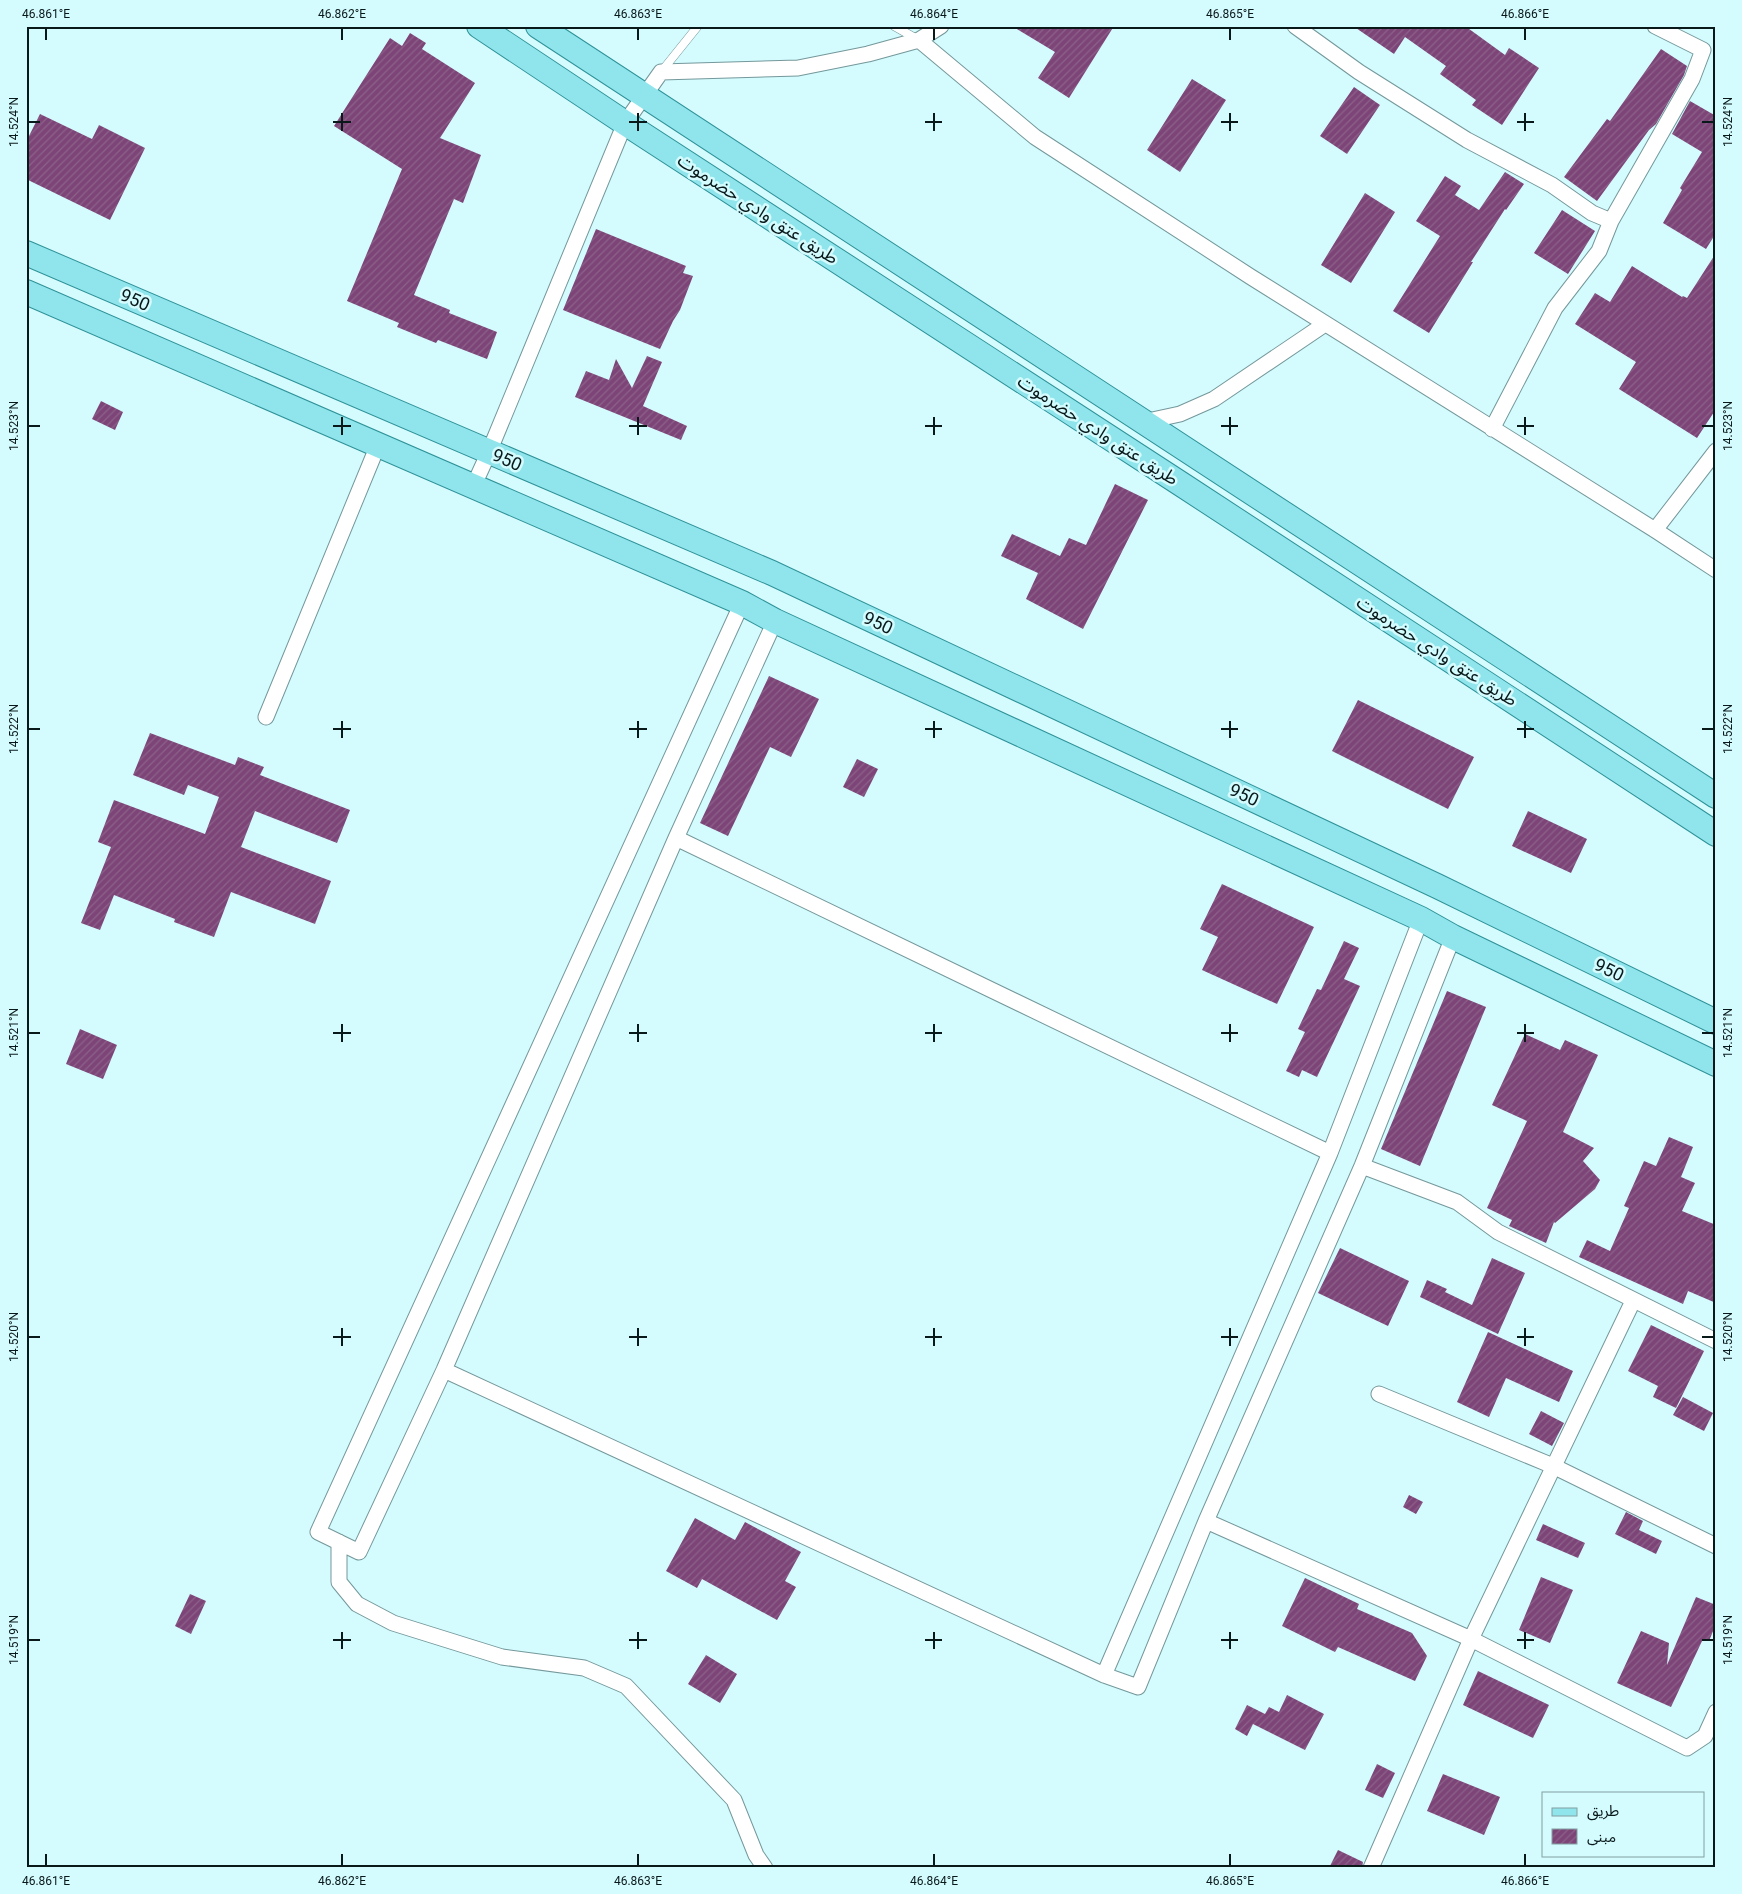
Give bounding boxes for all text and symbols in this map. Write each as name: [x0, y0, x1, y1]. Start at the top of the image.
text: 46.861°E: [22, 7, 70, 21]
text: 46.862°E: [318, 7, 366, 21]
text: 46.863°E: [614, 7, 662, 21]
text: 46.864°E: [910, 7, 958, 21]
text: 46.865°E: [1206, 7, 1254, 21]
text: 46.866°E: [1501, 7, 1549, 21]
text: 14.524°N: [7, 97, 21, 147]
text: 14.524°N: [1721, 97, 1735, 147]
street label: طريق عتق وادي حضرموت: [672, 149, 842, 271]
street label: 950: [117, 284, 153, 315]
street label: طريق عتق وادي حضرموت: [1012, 370, 1182, 492]
text: 14.523°N: [7, 401, 21, 451]
text: 14.523°N: [1721, 401, 1735, 451]
street label: 950: [489, 444, 525, 475]
street label: طريق عتق وادي حضرموت: [1351, 591, 1521, 713]
street label: 950: [860, 607, 896, 638]
text: 14.522°N: [7, 704, 21, 754]
text: 14.522°N: [1721, 704, 1735, 754]
street label: 950: [1226, 779, 1262, 810]
street label: 950: [1591, 953, 1627, 986]
text: 14.521°N: [7, 1008, 21, 1058]
text: 14.521°N: [1721, 1008, 1735, 1058]
text: 14.520°N: [7, 1312, 21, 1362]
text: 14.520°N: [1721, 1312, 1735, 1362]
text: 14.519°N: [7, 1615, 21, 1665]
text: 14.519°N: [1721, 1615, 1735, 1665]
legend: [1542, 1792, 1704, 1856]
text: طريق: [1587, 1802, 1619, 1821]
text: مبنى: [1587, 1828, 1616, 1846]
text: 46.861°E: [22, 1874, 70, 1888]
text: 46.862°E: [318, 1874, 366, 1888]
text: 46.863°E: [614, 1874, 662, 1888]
text: 46.864°E: [910, 1874, 958, 1888]
text: 46.865°E: [1206, 1874, 1254, 1888]
text: 46.866°E: [1501, 1874, 1549, 1888]

